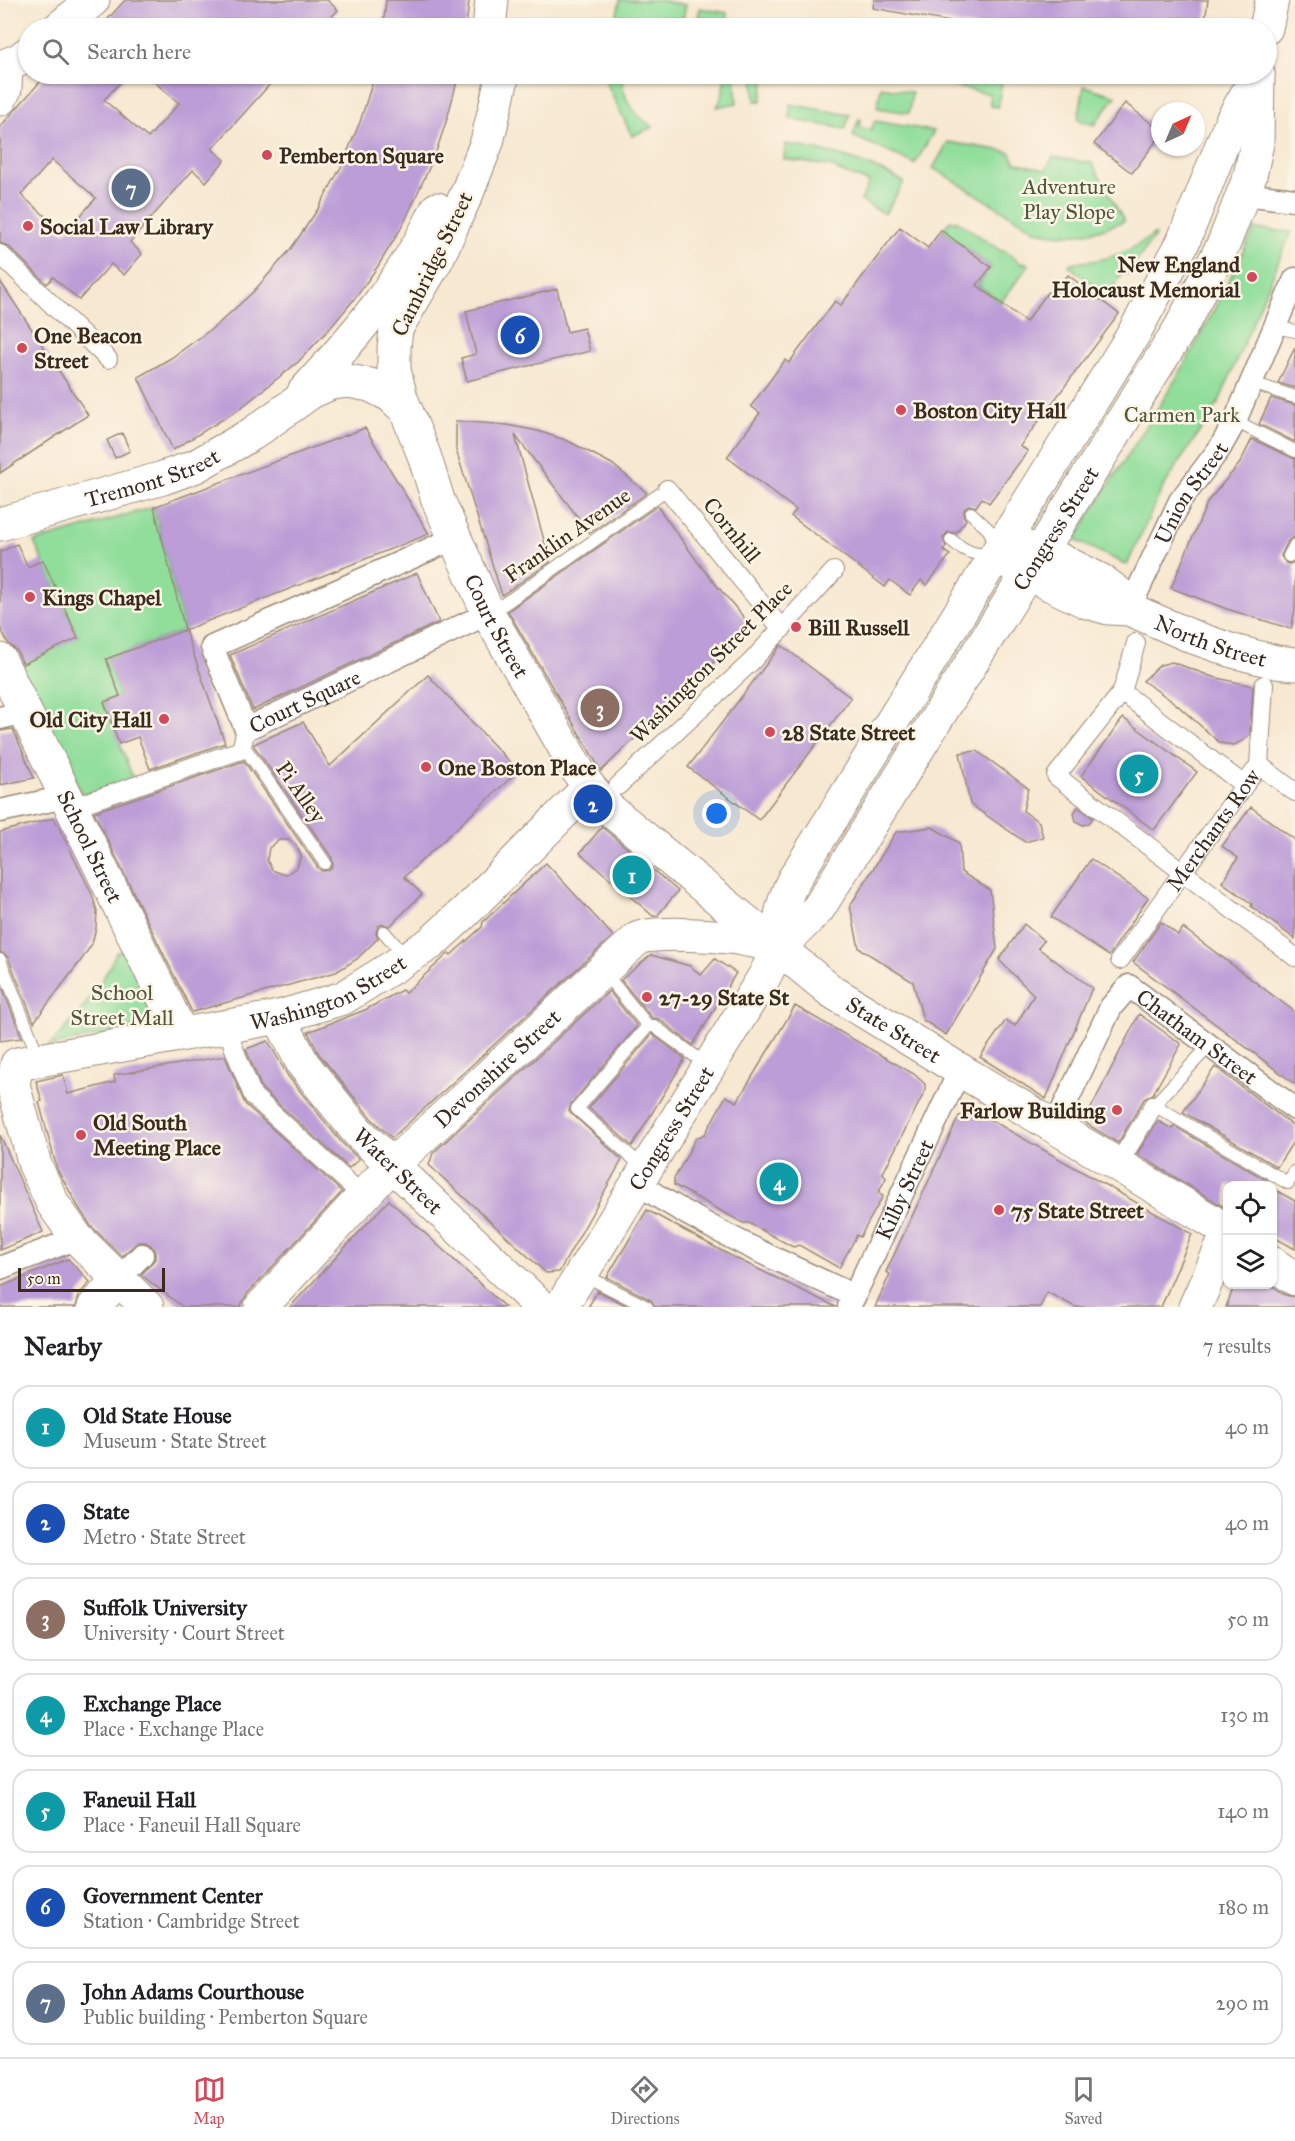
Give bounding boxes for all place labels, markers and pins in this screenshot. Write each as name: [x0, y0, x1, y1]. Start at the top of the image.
place label: Pemberton Square: [279, 142, 444, 169]
marker: Pemberton Square: [260, 148, 274, 162]
pin: 7: [112, 166, 150, 210]
place label: Social Law Library: [40, 213, 214, 240]
marker: Social Law Library: [21, 219, 35, 233]
place label: New England Holocaust Memorial: [1051, 251, 1241, 303]
marker: New England Holocaust Memorial: [1245, 270, 1259, 284]
pin: 6: [500, 312, 540, 358]
place label: One Beacon Street: [34, 322, 142, 374]
marker: One Beacon Street: [15, 341, 29, 355]
place label: Boston City Hall: [913, 397, 1068, 424]
marker: Boston City Hall: [894, 403, 908, 417]
place label: Kings Chapel: [42, 584, 162, 611]
marker: Kings Chapel: [23, 590, 37, 604]
place label: Bill Russell: [808, 614, 910, 641]
marker: Bill Russell: [789, 620, 803, 634]
pin: 3: [580, 686, 620, 730]
place label: Old City Hall: [30, 706, 153, 733]
marker: Old City Hall: [157, 712, 171, 726]
place label: 28 State Street: [782, 719, 916, 746]
marker: 28 State Street: [763, 725, 777, 739]
pin: 5: [1120, 752, 1158, 796]
place label: One Boston Place: [438, 754, 596, 781]
marker: One Boston Place: [419, 760, 433, 774]
pin: 2: [574, 782, 612, 826]
pin: 1: [612, 852, 652, 898]
place label: 27-29 State St: [659, 984, 790, 1011]
marker: 27-29 State St: [640, 990, 654, 1004]
place label: Farlow Building: [960, 1097, 1106, 1124]
marker: Farlow Building: [1110, 1103, 1124, 1117]
place label: Old South Meeting Place: [93, 1109, 221, 1161]
marker: Old South Meeting Place: [74, 1128, 88, 1142]
pin: 4: [760, 1160, 798, 1204]
place label: 75 State Street: [1011, 1197, 1144, 1224]
marker: 75 State Street: [992, 1203, 1006, 1217]

